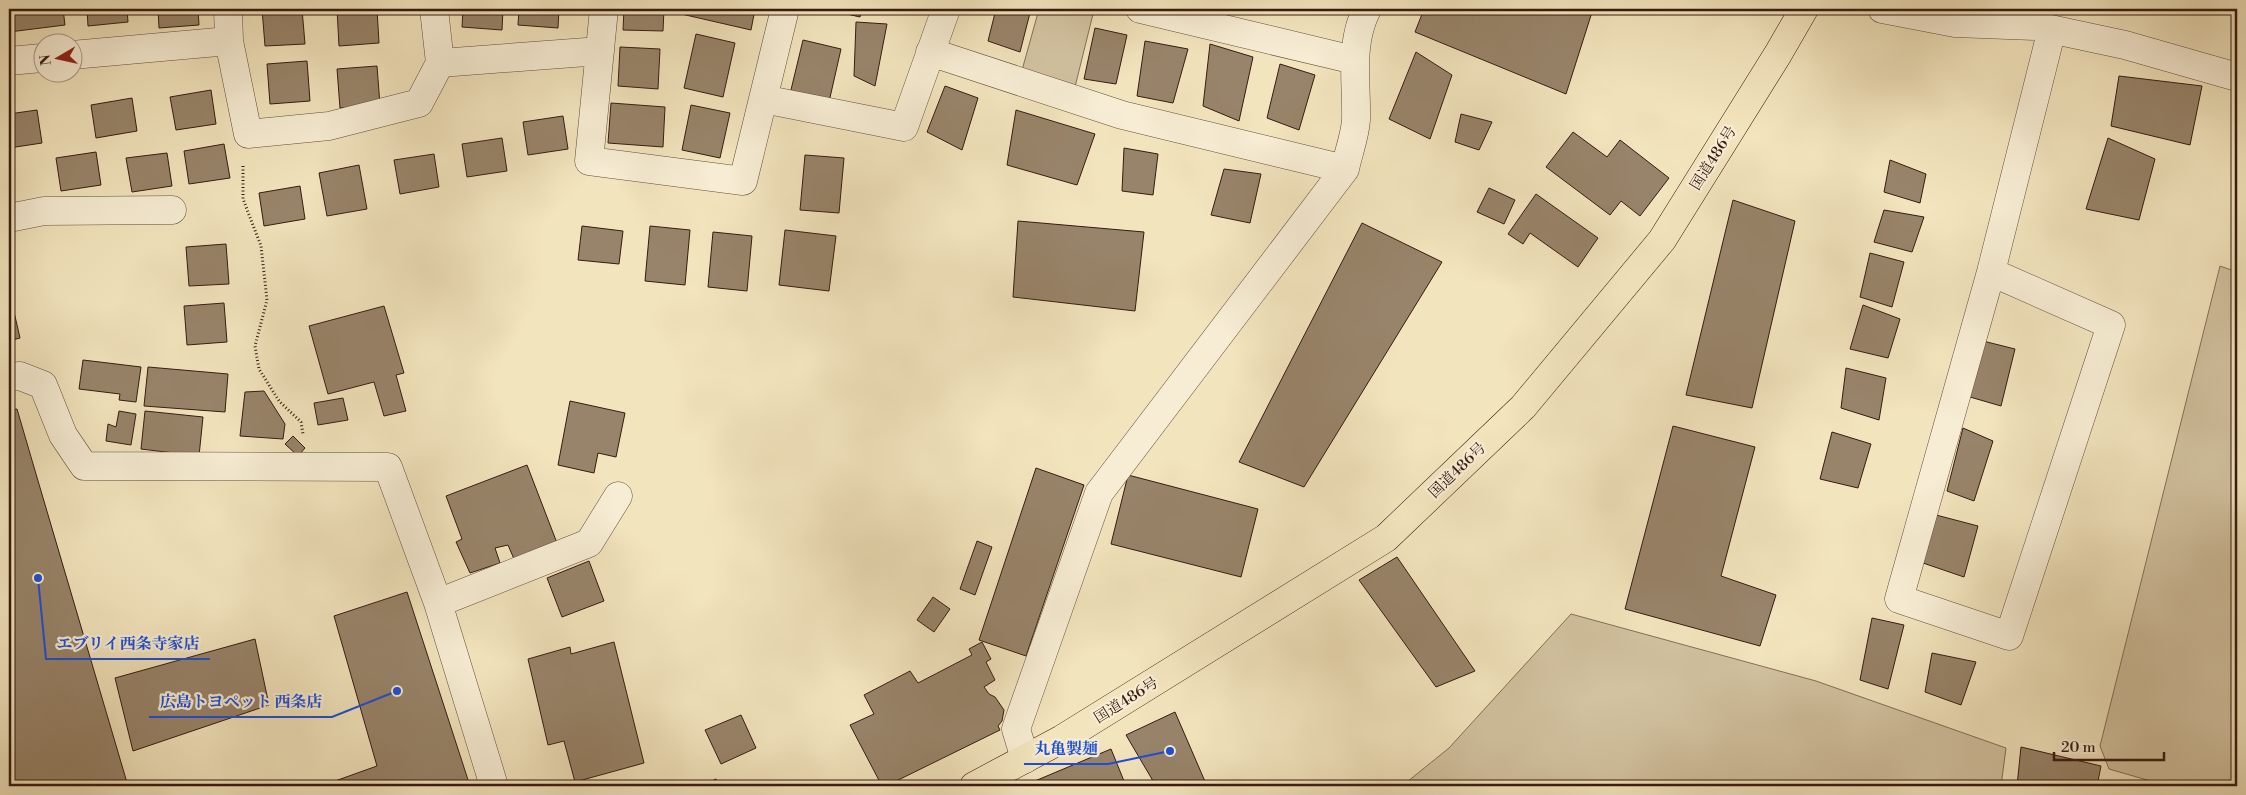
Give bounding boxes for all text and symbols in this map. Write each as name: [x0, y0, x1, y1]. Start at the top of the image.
north arrow: [32, 32, 82, 82]
text: N: [36, 53, 56, 67]
street label: 国道486号: [1686, 123, 1741, 194]
street label: 国道486号: [1425, 438, 1490, 502]
callout: エブリイ西条寺家店: [46, 628, 210, 659]
text: エブリイ西条寺家店: [57, 634, 199, 654]
street label: 国道486号: [1091, 673, 1162, 728]
callout: 広島トヨペット 西条店: [149, 686, 332, 717]
text: 広島トヨペット 西条店: [160, 692, 322, 712]
scale bar: [2054, 730, 2164, 762]
callout: 丸亀製麺: [1024, 733, 1108, 764]
text: 20 m: [2061, 738, 2096, 757]
text: 丸亀製麺: [1034, 739, 1098, 759]

